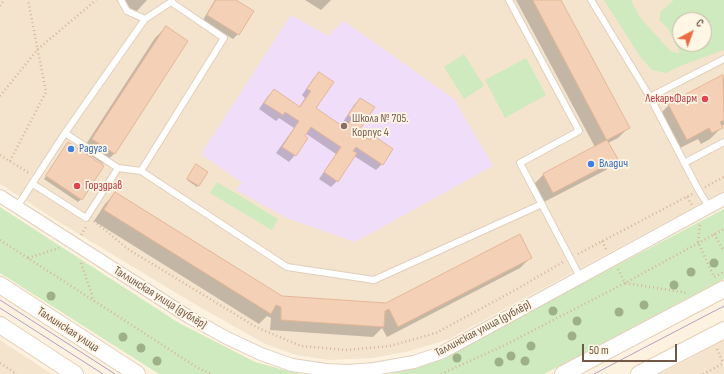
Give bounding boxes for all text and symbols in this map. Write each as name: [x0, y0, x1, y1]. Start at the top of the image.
north arrow: [672, 12, 712, 52]
text: С: [693, 17, 706, 30]
place label: ЛекарьФарм: [645, 92, 697, 106]
marker: ЛекарьФарм: [700, 94, 710, 104]
place label: Школа № 705. Корпус 4: [352, 112, 409, 140]
marker: Школа № 705. Корпус 4: [339, 121, 349, 131]
place label: Радуга: [79, 142, 107, 156]
marker: Радуга: [66, 144, 76, 154]
place label: Владич: [599, 157, 628, 171]
marker: Владич: [586, 159, 596, 169]
place label: Горздрав: [85, 179, 122, 193]
marker: Горздрав: [72, 181, 82, 191]
street label: Таллинская улица (дублёр): [111, 264, 209, 332]
street label: Таллинская улица (дублёр): [432, 298, 534, 360]
street label: Таллинская улица: [34, 305, 102, 355]
scale bar: [584, 336, 679, 362]
text: 50 m: [589, 343, 609, 358]

